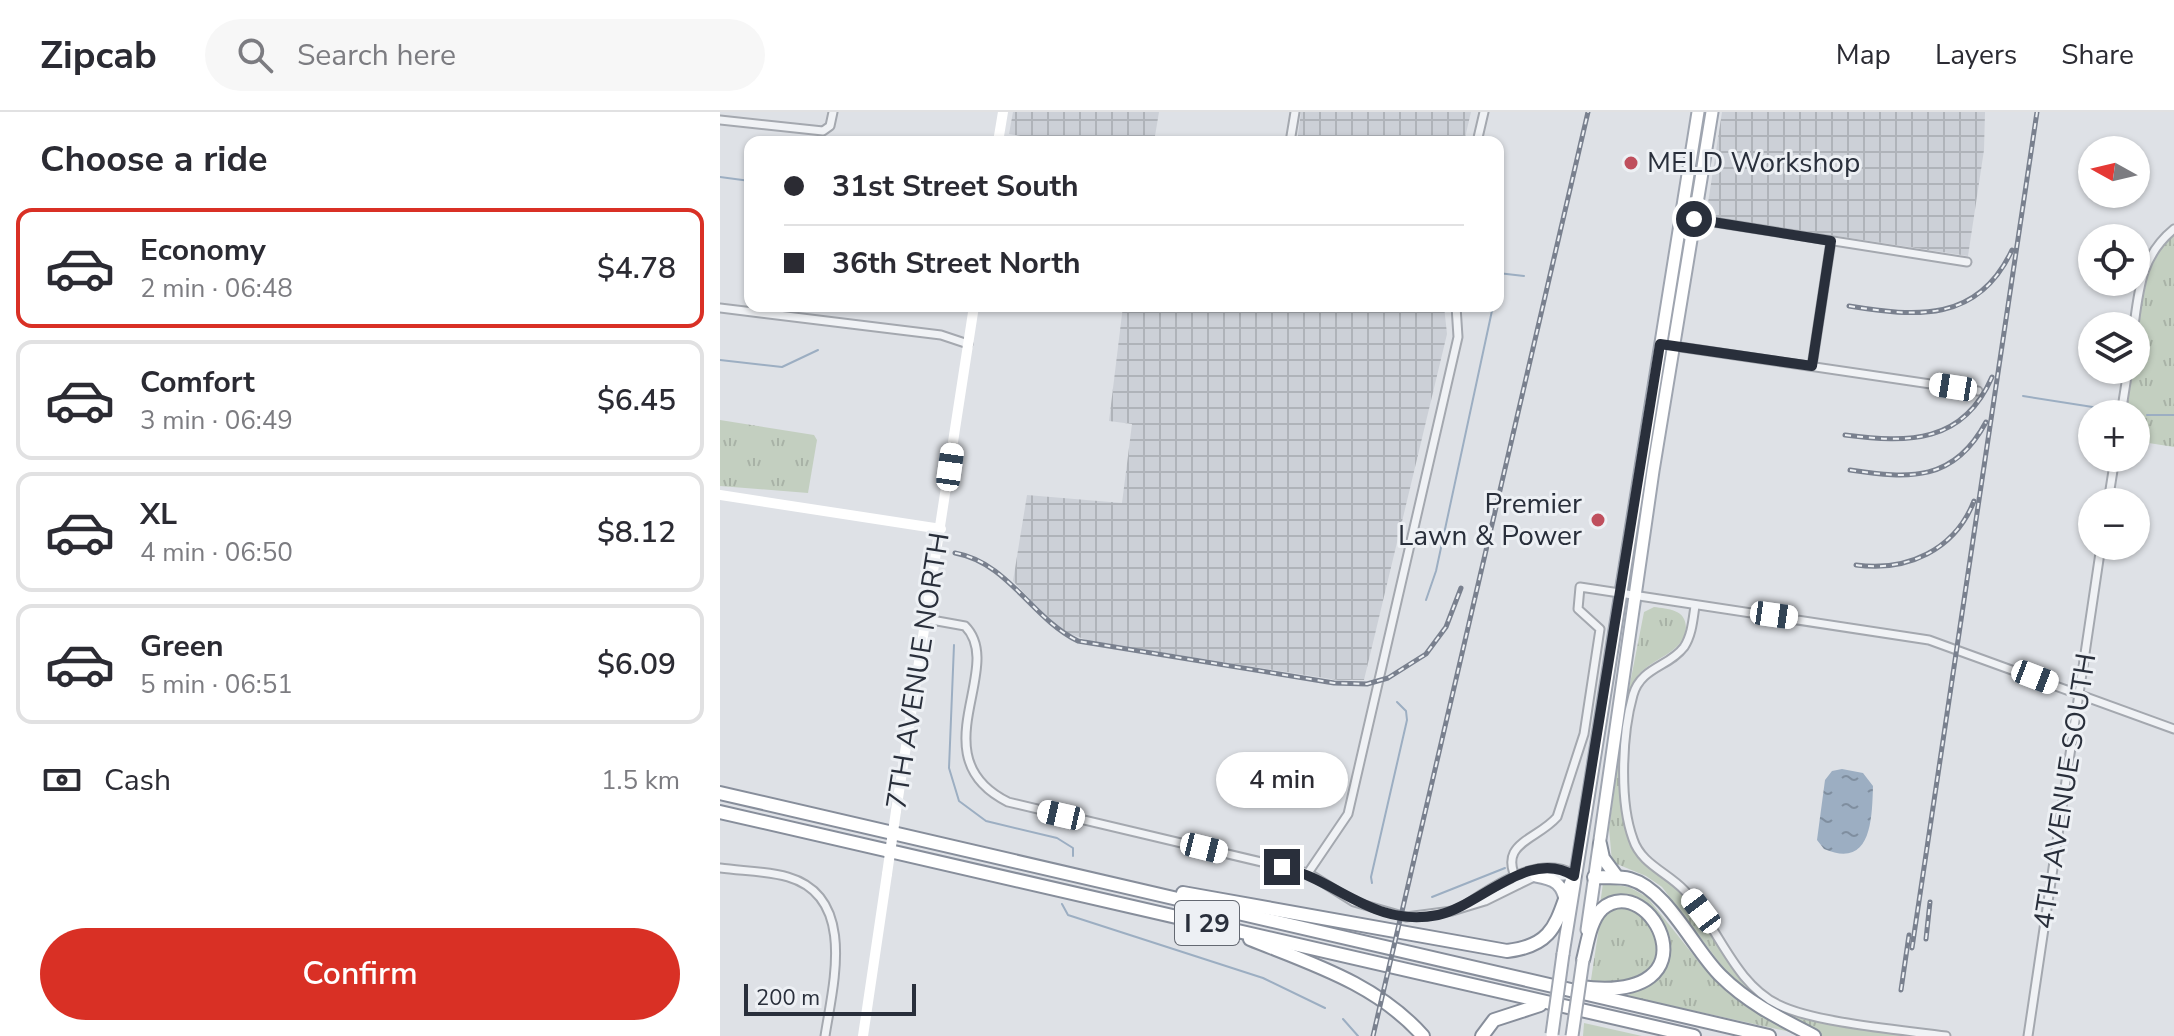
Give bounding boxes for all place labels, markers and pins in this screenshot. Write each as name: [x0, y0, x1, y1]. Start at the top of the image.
place label: MELD Workshop: [1647, 144, 1860, 182]
marker: MELD Workshop: [1622, 154, 1640, 172]
place label: Premier Lawn & Power: [1398, 485, 1582, 555]
marker: Premier Lawn & Power: [1589, 511, 1607, 529]

